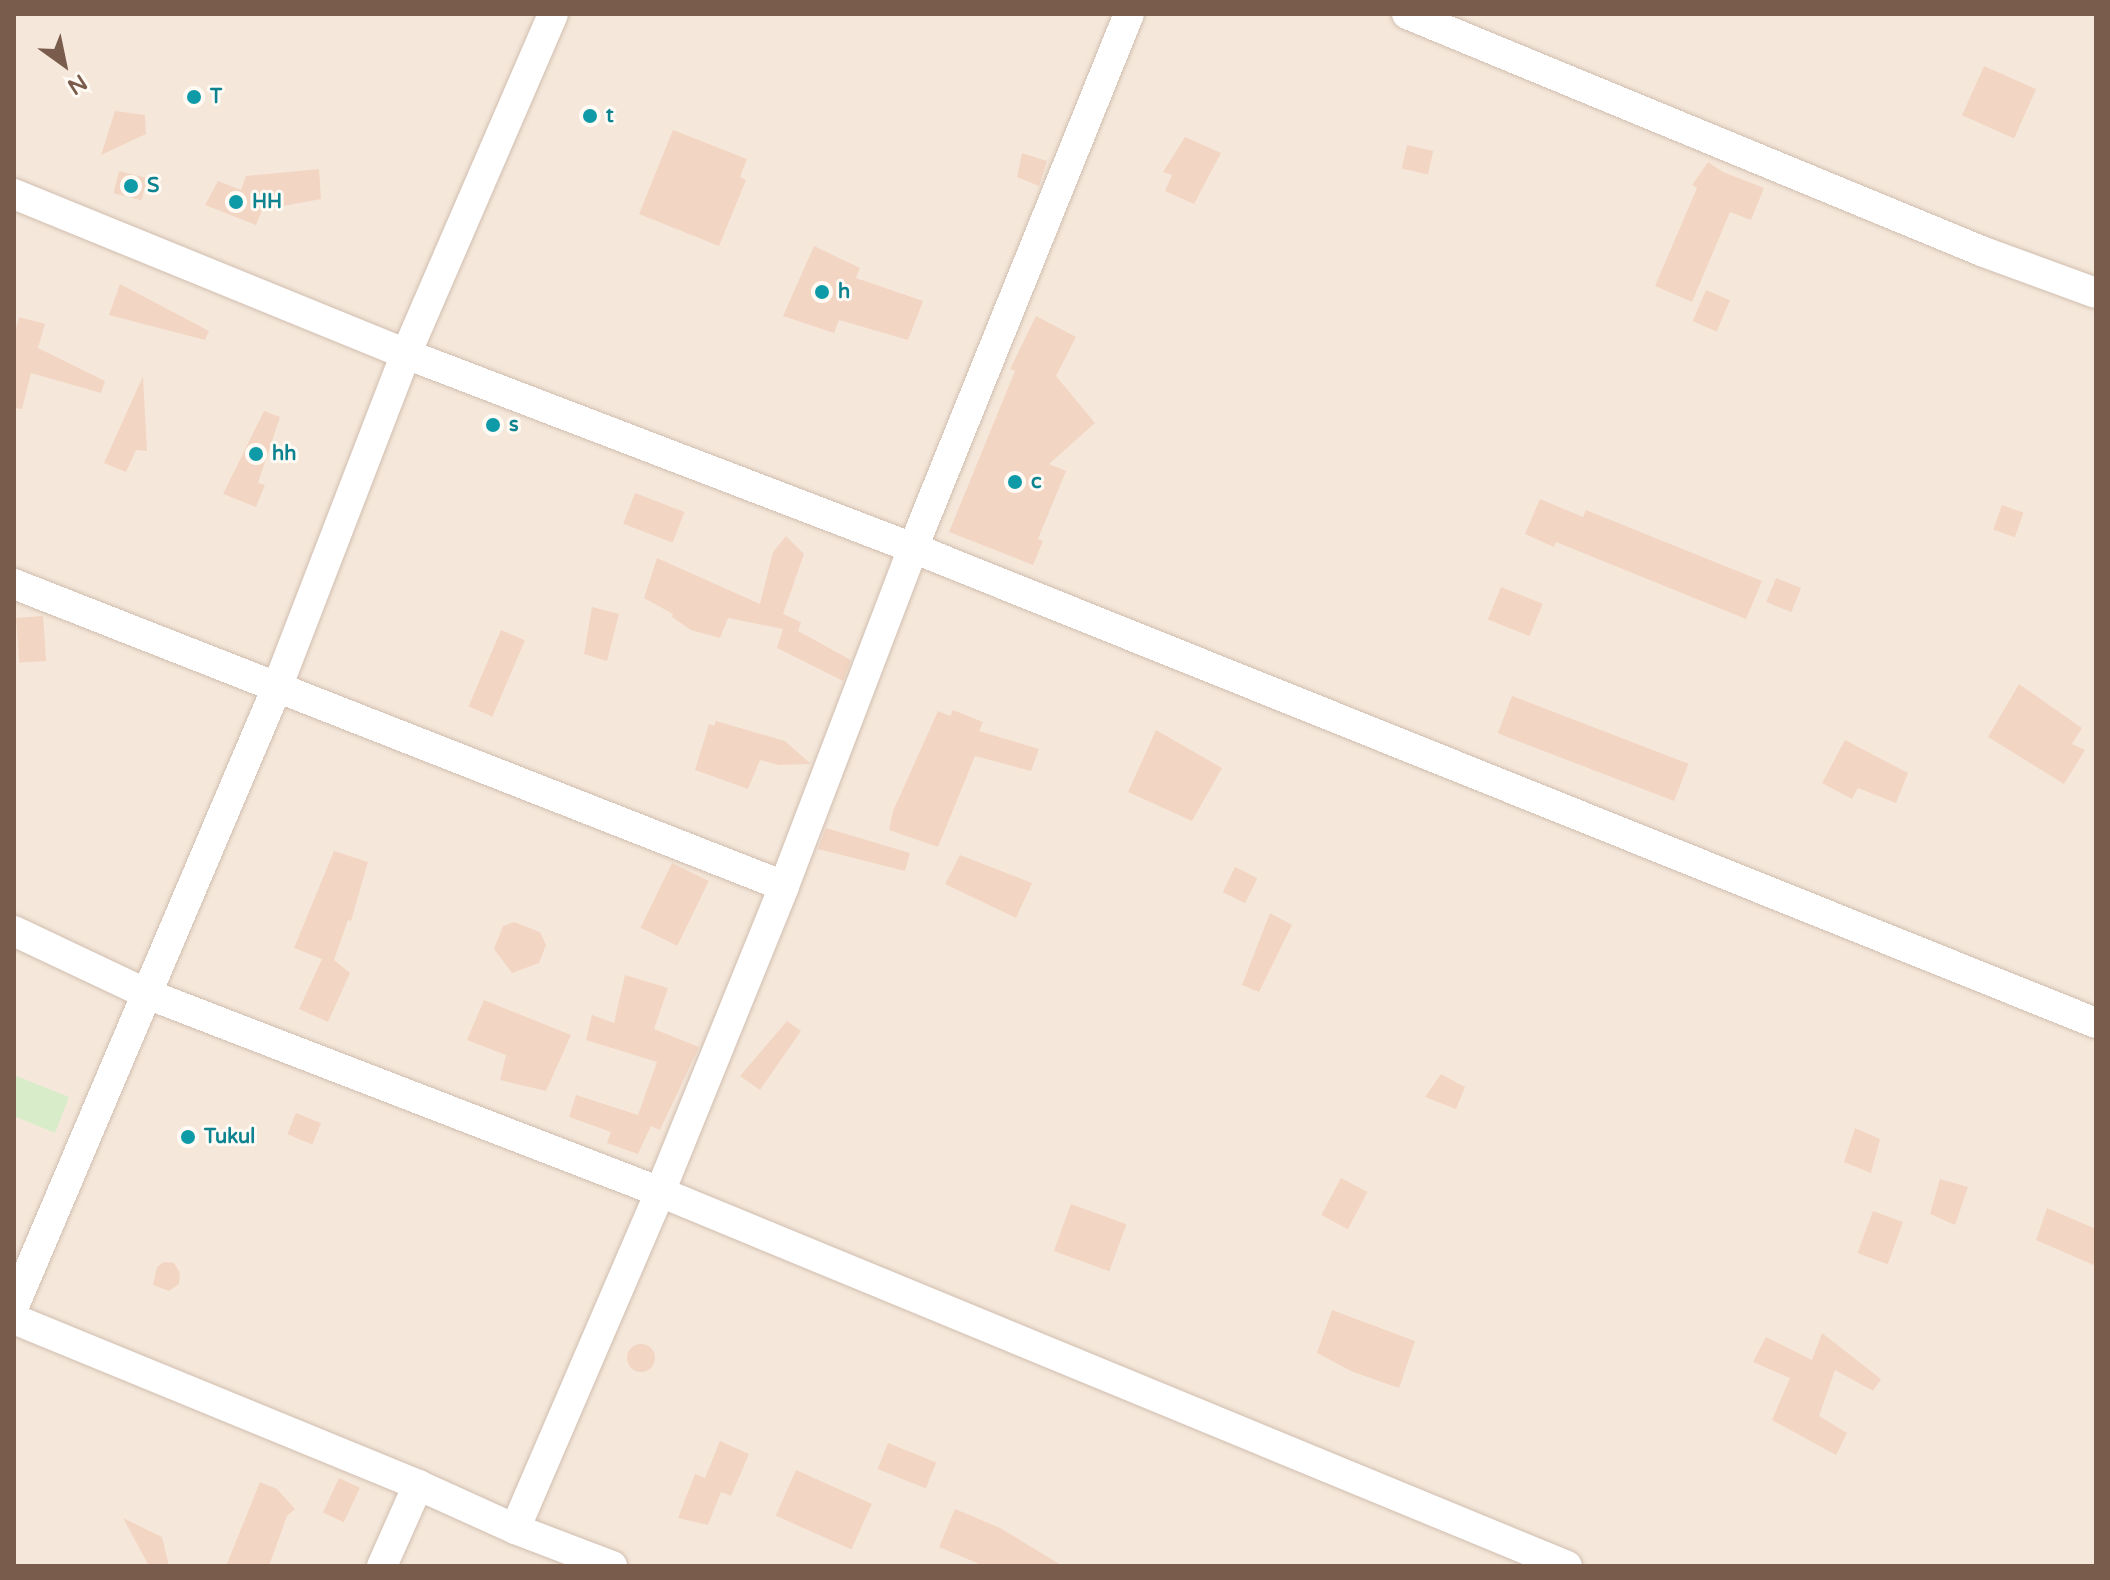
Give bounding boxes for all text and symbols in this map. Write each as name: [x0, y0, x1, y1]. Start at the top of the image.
north arrow: [24, 24, 104, 104]
text: N: [63, 68, 92, 100]
place label: T: [210, 85, 222, 109]
marker: T: [185, 88, 203, 106]
place label: t: [606, 104, 614, 128]
marker: t: [581, 107, 599, 125]
place label: S: [147, 174, 159, 198]
marker: S: [122, 177, 140, 195]
place label: HH: [252, 190, 282, 214]
marker: HH: [227, 193, 245, 211]
place label: h: [838, 280, 850, 304]
marker: h: [813, 283, 831, 301]
place label: s: [509, 413, 519, 437]
marker: s: [484, 416, 502, 434]
place label: hh: [272, 442, 296, 466]
marker: hh: [247, 445, 265, 463]
place label: c: [1031, 470, 1042, 494]
marker: c: [1006, 473, 1024, 491]
place label: Tukul: [204, 1125, 255, 1149]
marker: Tukul: [179, 1128, 197, 1146]

